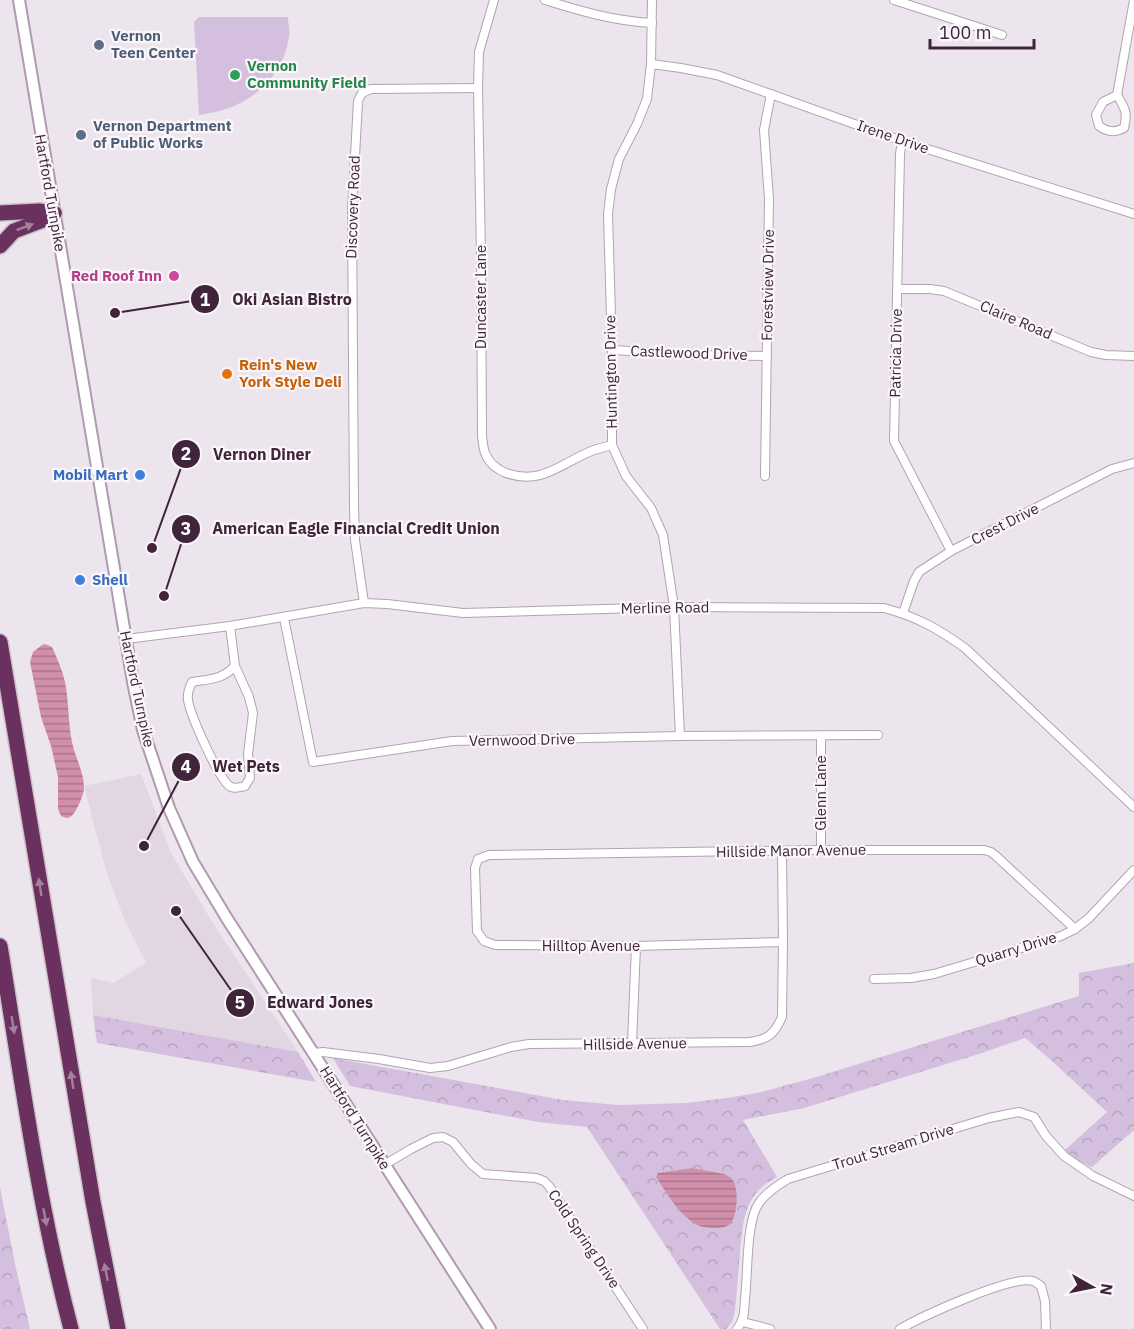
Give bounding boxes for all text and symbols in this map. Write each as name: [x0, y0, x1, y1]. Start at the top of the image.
scale bar: [930, 12, 1034, 50]
text: 100 m: [939, 21, 991, 44]
place label: Vernon Teen Center: [111, 26, 195, 62]
marker: Vernon Teen Center: [92, 38, 106, 52]
place label: Vernon Community Field: [247, 56, 367, 92]
marker: Vernon Community Field: [228, 68, 242, 82]
street label: Irene Drive: [855, 115, 932, 158]
place label: Vernon Department of Public Works: [93, 116, 232, 152]
marker: Vernon Department of Public Works: [74, 128, 88, 142]
street label: Hartford Turnpike: [31, 133, 70, 253]
street label: Discovery Road: [341, 155, 364, 259]
one-way arrow: [17, 222, 35, 232]
street label: Forestview Drive: [757, 229, 778, 341]
street label: Duncaster Lane: [471, 245, 490, 349]
place label: Red Roof Inn: [71, 266, 162, 285]
marker: Red Roof Inn: [167, 269, 181, 283]
callout: Oki Asian Bistro: [190, 282, 364, 316]
text: 1: [200, 288, 211, 311]
text: Oki Asian Bistro: [232, 289, 352, 309]
street label: Claire Road: [977, 296, 1055, 343]
street label: Patricia Drive: [885, 308, 906, 398]
street label: Huntington Drive: [600, 315, 621, 429]
street label: Castlewood Drive: [630, 341, 748, 364]
place label: Rein's New York Style Deli: [239, 355, 342, 391]
marker: Rein's New York Style Deli: [220, 367, 234, 381]
callout: Vernon Diner: [171, 437, 323, 471]
text: 2: [181, 442, 191, 465]
text: Vernon Diner: [213, 444, 311, 464]
place label: Mobil Mart: [53, 465, 128, 484]
marker: Mobil Mart: [133, 468, 147, 482]
street label: Crest Drive: [968, 498, 1042, 549]
callout: American Eagle Financial Credit Union: [171, 512, 512, 546]
text: 3: [181, 517, 191, 540]
text: American Eagle Financial Credit Union: [212, 518, 500, 538]
place label: Shell: [92, 570, 128, 589]
marker: Shell: [73, 573, 87, 587]
street label: Merline Road: [621, 597, 709, 618]
street label: Hartford Turnpike: [116, 629, 159, 749]
street label: Vernwood Drive: [469, 729, 575, 750]
callout: Wet Pets: [171, 750, 292, 784]
text: 4: [181, 755, 192, 778]
street label: Glenn Lane: [811, 755, 830, 831]
text: Wet Pets: [212, 756, 280, 776]
street label: Hillside Manor Avenue: [716, 840, 866, 861]
one-way arrow: [36, 878, 45, 897]
street label: Quarry Drive: [973, 927, 1059, 970]
street label: Hilltop Avenue: [542, 936, 640, 955]
callout: Edward Jones: [225, 986, 385, 1020]
text: 5: [235, 991, 246, 1014]
text: Edward Jones: [267, 992, 373, 1012]
one-way arrow: [9, 1015, 18, 1034]
street label: Hillside Avenue: [583, 1033, 687, 1054]
street label: Hartford Turnpike: [316, 1062, 395, 1173]
one-way arrow: [68, 1070, 77, 1089]
street label: Trout Stream Drive: [830, 1119, 956, 1174]
street label: Cold Spring Drive: [544, 1186, 625, 1292]
one-way arrow: [41, 1208, 50, 1227]
north arrow: [1062, 1257, 1122, 1317]
one-way arrow: [101, 1262, 110, 1281]
text: N: [1096, 1282, 1118, 1297]

